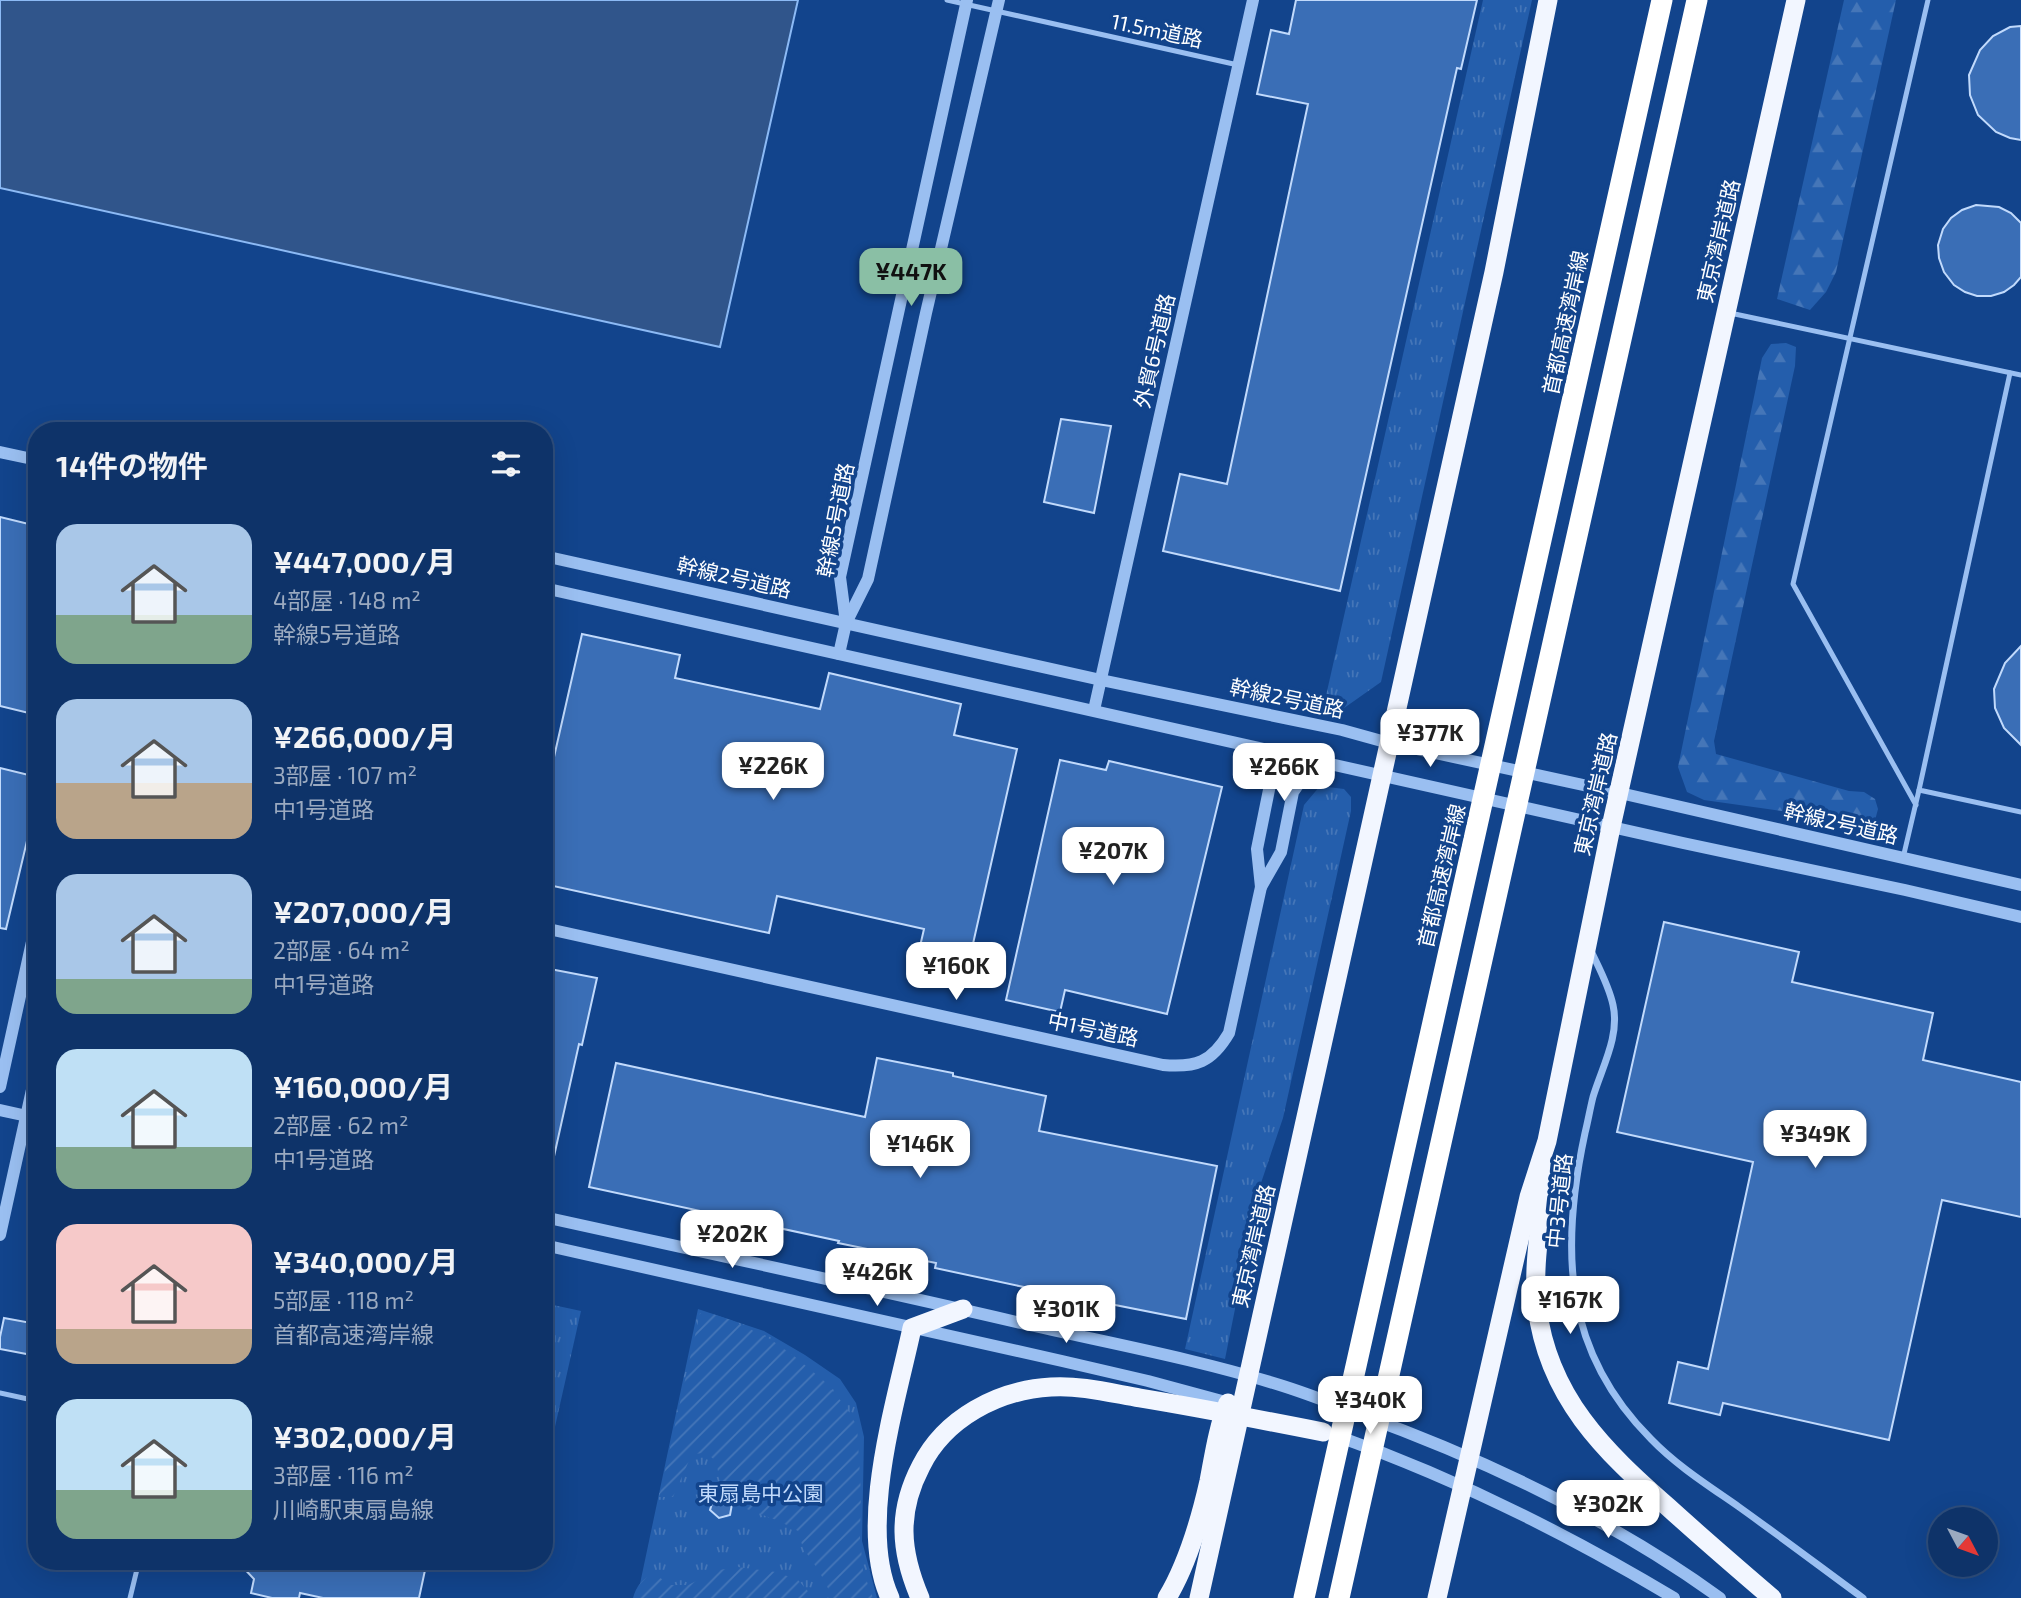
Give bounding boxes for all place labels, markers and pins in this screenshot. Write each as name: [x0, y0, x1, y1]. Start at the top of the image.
pin: ¥447K: [862, 248, 960, 308]
pin: ¥377K: [1381, 710, 1479, 769]
pin: ¥226K: [724, 742, 822, 802]
pin: ¥266K: [1235, 744, 1333, 803]
pin: ¥207K: [1064, 828, 1162, 887]
pin: ¥160K: [907, 942, 1005, 1002]
pin: ¥349K: [1766, 1110, 1864, 1170]
pin: ¥146K: [871, 1120, 969, 1180]
pin: ¥202K: [683, 1210, 781, 1270]
pin: ¥426K: [828, 1248, 926, 1308]
pin: ¥167K: [1521, 1276, 1619, 1336]
pin: ¥301K: [1017, 1286, 1115, 1345]
pin: ¥340K: [1321, 1376, 1419, 1436]
pin: ¥302K: [1559, 1480, 1657, 1540]

